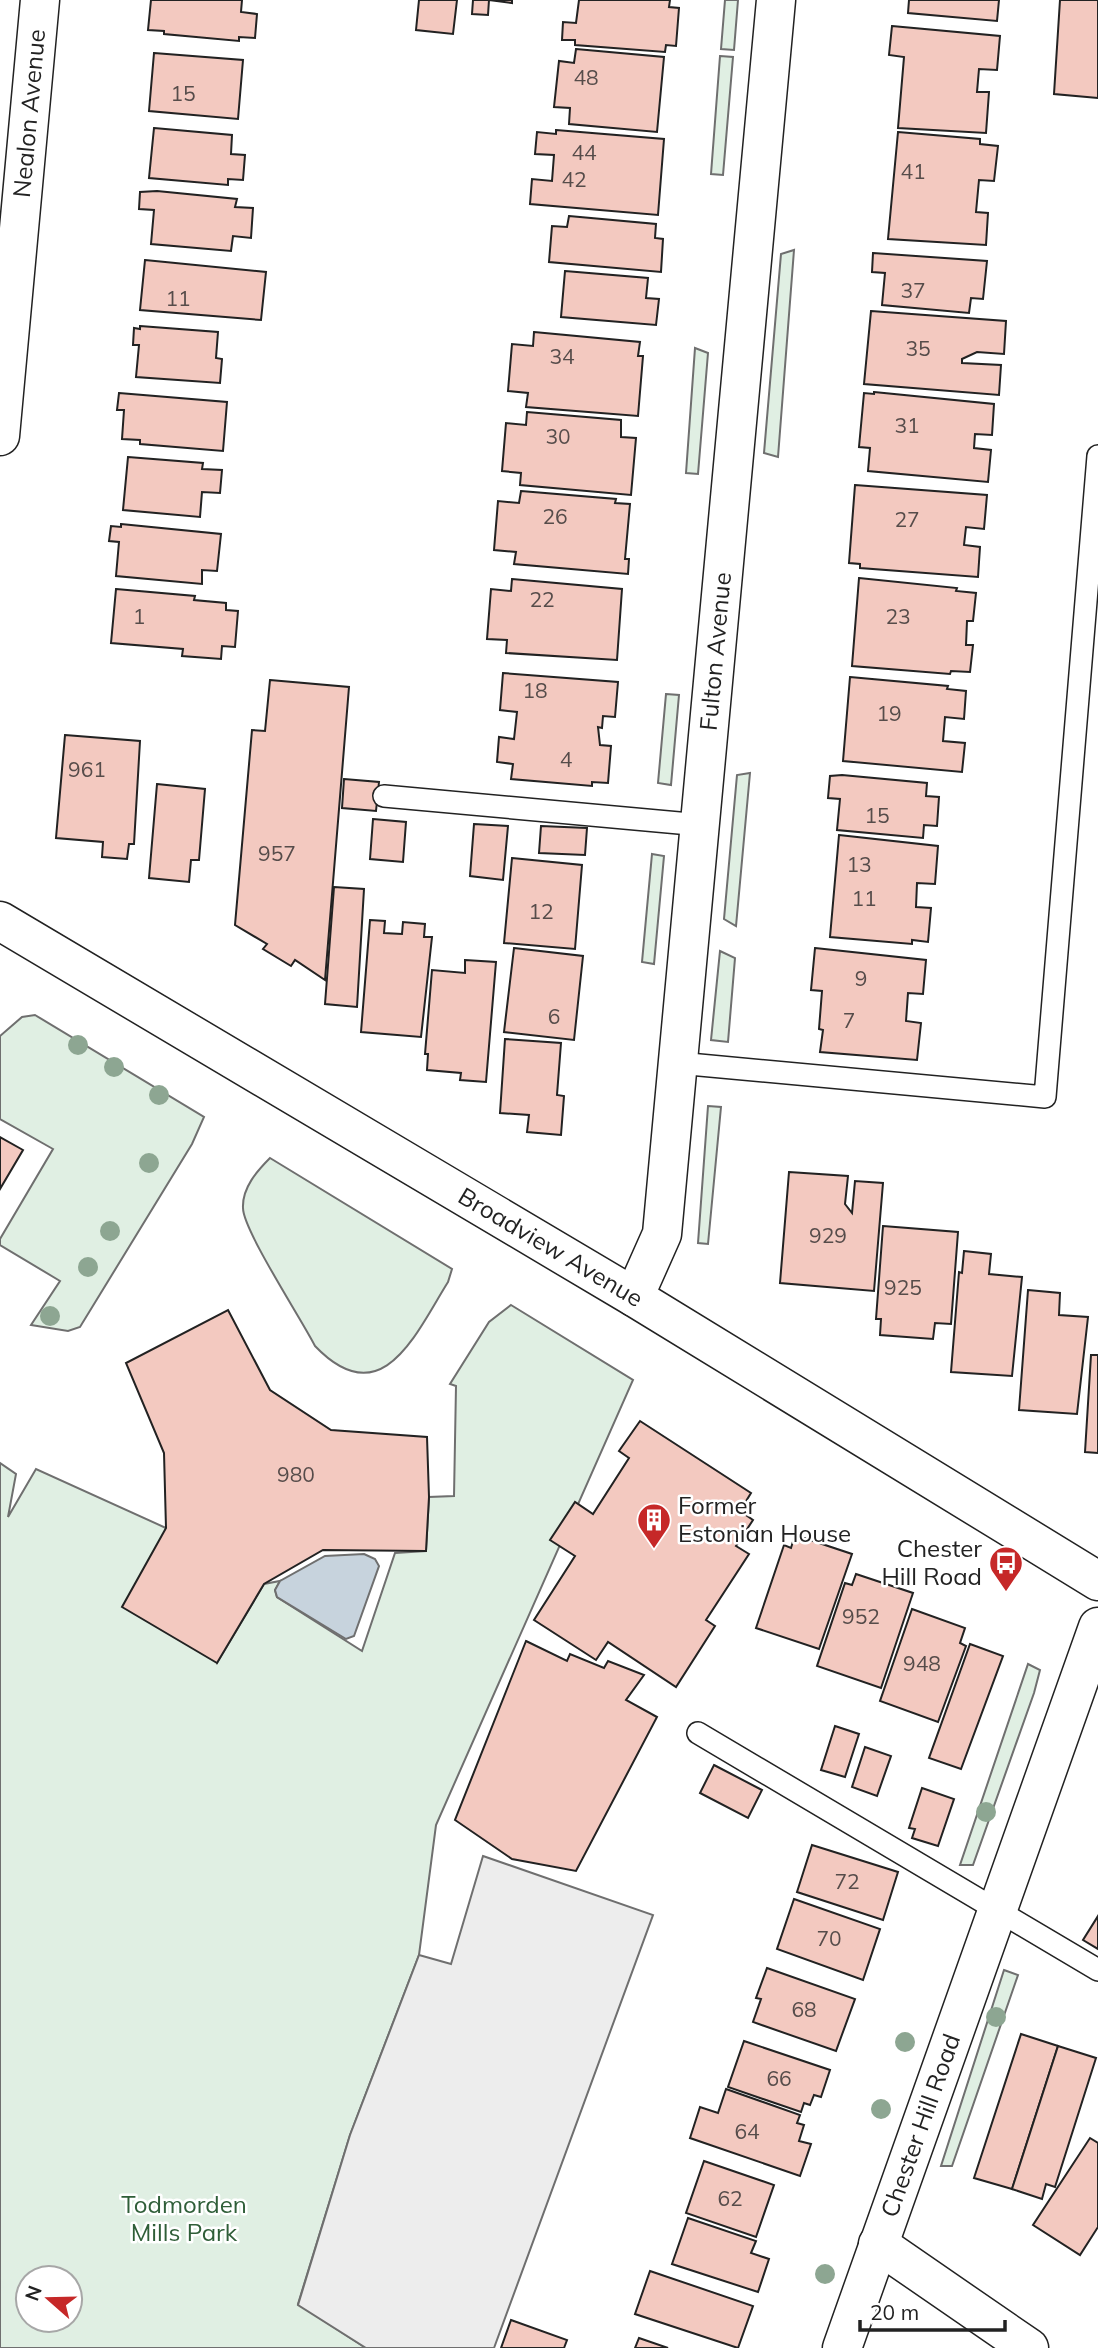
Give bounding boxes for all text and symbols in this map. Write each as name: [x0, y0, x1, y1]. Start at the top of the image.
street label: Nealon Avenue: [6, 28, 51, 199]
house number: 48: [573, 64, 599, 90]
house number: 15: [170, 80, 196, 106]
house number: 44: [571, 139, 597, 165]
house number: 41: [900, 158, 926, 184]
house number: 42: [561, 166, 587, 192]
house number: 37: [900, 277, 926, 303]
house number: 11: [165, 285, 191, 311]
house number: 35: [905, 335, 931, 361]
house number: 34: [549, 343, 575, 369]
house number: 31: [894, 412, 920, 438]
house number: 30: [545, 423, 571, 449]
house number: 26: [542, 503, 568, 529]
house number: 27: [894, 506, 920, 532]
street label: Fulton Avenue: [693, 571, 737, 732]
house number: 22: [529, 586, 555, 612]
house number: 1: [133, 603, 145, 629]
house number: 23: [885, 603, 911, 629]
house number: 18: [522, 677, 548, 703]
house number: 19: [876, 700, 902, 726]
house number: 4: [560, 746, 573, 772]
house number: 961: [68, 756, 106, 782]
house number: 15: [864, 802, 890, 828]
house number: 957: [258, 840, 296, 866]
house number: 13: [846, 851, 872, 877]
house number: 11: [851, 885, 877, 911]
house number: 12: [528, 898, 554, 924]
house number: 9: [855, 965, 867, 991]
house number: 6: [548, 1003, 560, 1029]
house number: 7: [843, 1007, 855, 1033]
street label: Broadview Avenue: [453, 1180, 649, 1313]
house number: 929: [809, 1222, 847, 1248]
house number: 925: [884, 1274, 922, 1300]
house number: 980: [277, 1461, 315, 1487]
place label: Former Estonian House: [678, 1490, 851, 1548]
building icon: Former Estonian House: [635, 1501, 673, 1550]
place label: Chester Hill Road: [881, 1533, 982, 1591]
bus stop icon: Chester Hill Road: [987, 1544, 1025, 1593]
house number: 952: [842, 1603, 880, 1629]
house number: 948: [903, 1650, 941, 1676]
house number: 72: [834, 1868, 860, 1894]
house number: 70: [816, 1925, 842, 1951]
house number: 68: [791, 1996, 817, 2022]
street label: Chester Hill Road: [874, 2030, 966, 2221]
house number: 66: [766, 2065, 792, 2091]
house number: 64: [734, 2118, 760, 2144]
house number: 62: [717, 2185, 743, 2211]
park label: Todmorden Mills Park: [121, 2189, 247, 2247]
north arrow: [14, 2264, 84, 2334]
text: N: [19, 2282, 47, 2304]
scale bar: [860, 2288, 1005, 2332]
text: 20 m: [870, 2299, 919, 2325]

